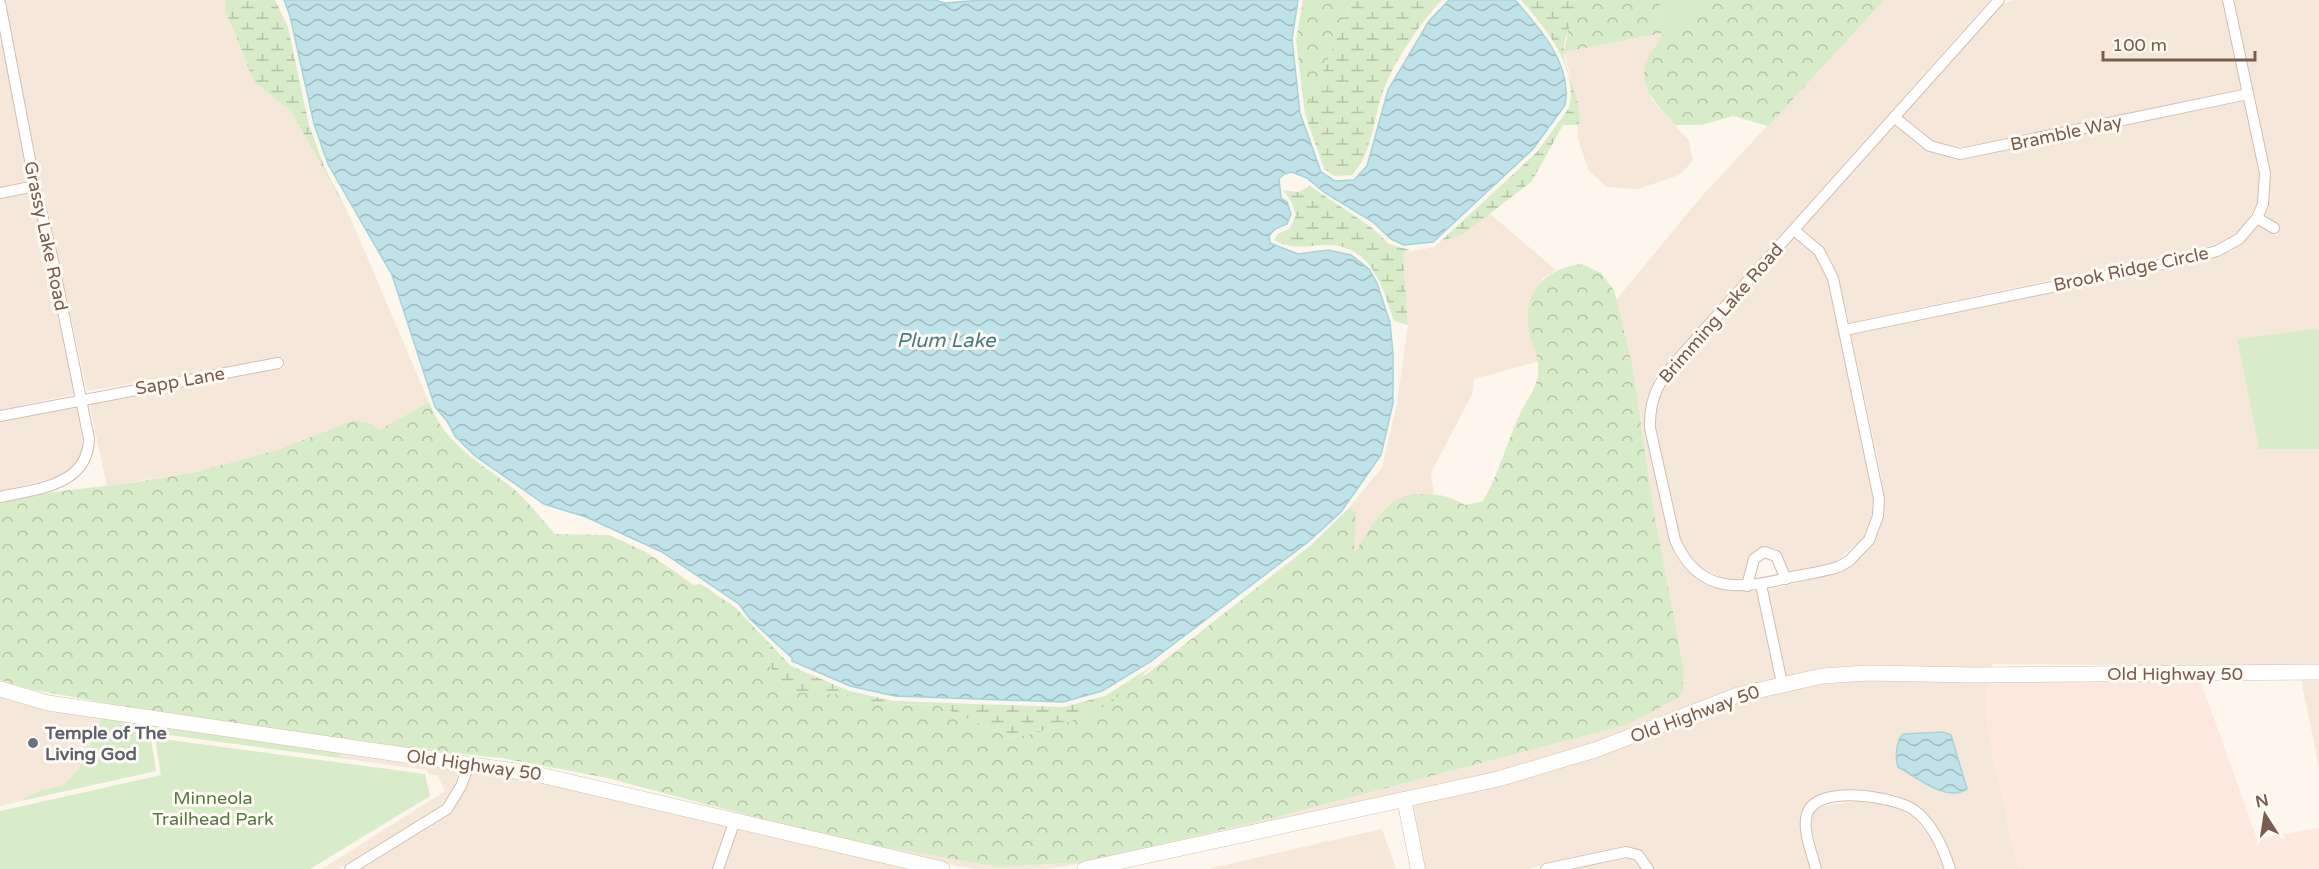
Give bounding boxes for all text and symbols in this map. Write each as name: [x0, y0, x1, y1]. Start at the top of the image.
scale bar: [2103, 24, 2254, 62]
text: 100 m: [2112, 34, 2167, 56]
street label: Bramble Way: [2008, 110, 2124, 156]
street label: Grassy Lake Road: [19, 159, 73, 313]
street label: Brimming Lake Road: [1654, 238, 1788, 388]
street label: Brook Ridge Circle: [2051, 242, 2211, 296]
water label: Plum Lake: [897, 329, 997, 353]
street label: Sapp Lane: [134, 362, 226, 400]
street label: Old Highway 50: [2107, 663, 2243, 685]
street label: Old Highway 50: [1627, 680, 1763, 748]
place label: Temple of The Living God: [44, 722, 167, 765]
marker: Temple of The Living God: [26, 736, 40, 750]
street label: Old Highway 50: [405, 745, 543, 785]
north arrow: [2235, 785, 2295, 845]
park label: Minneola Trailhead Park: [152, 787, 274, 830]
text: N: [2254, 790, 2270, 812]

